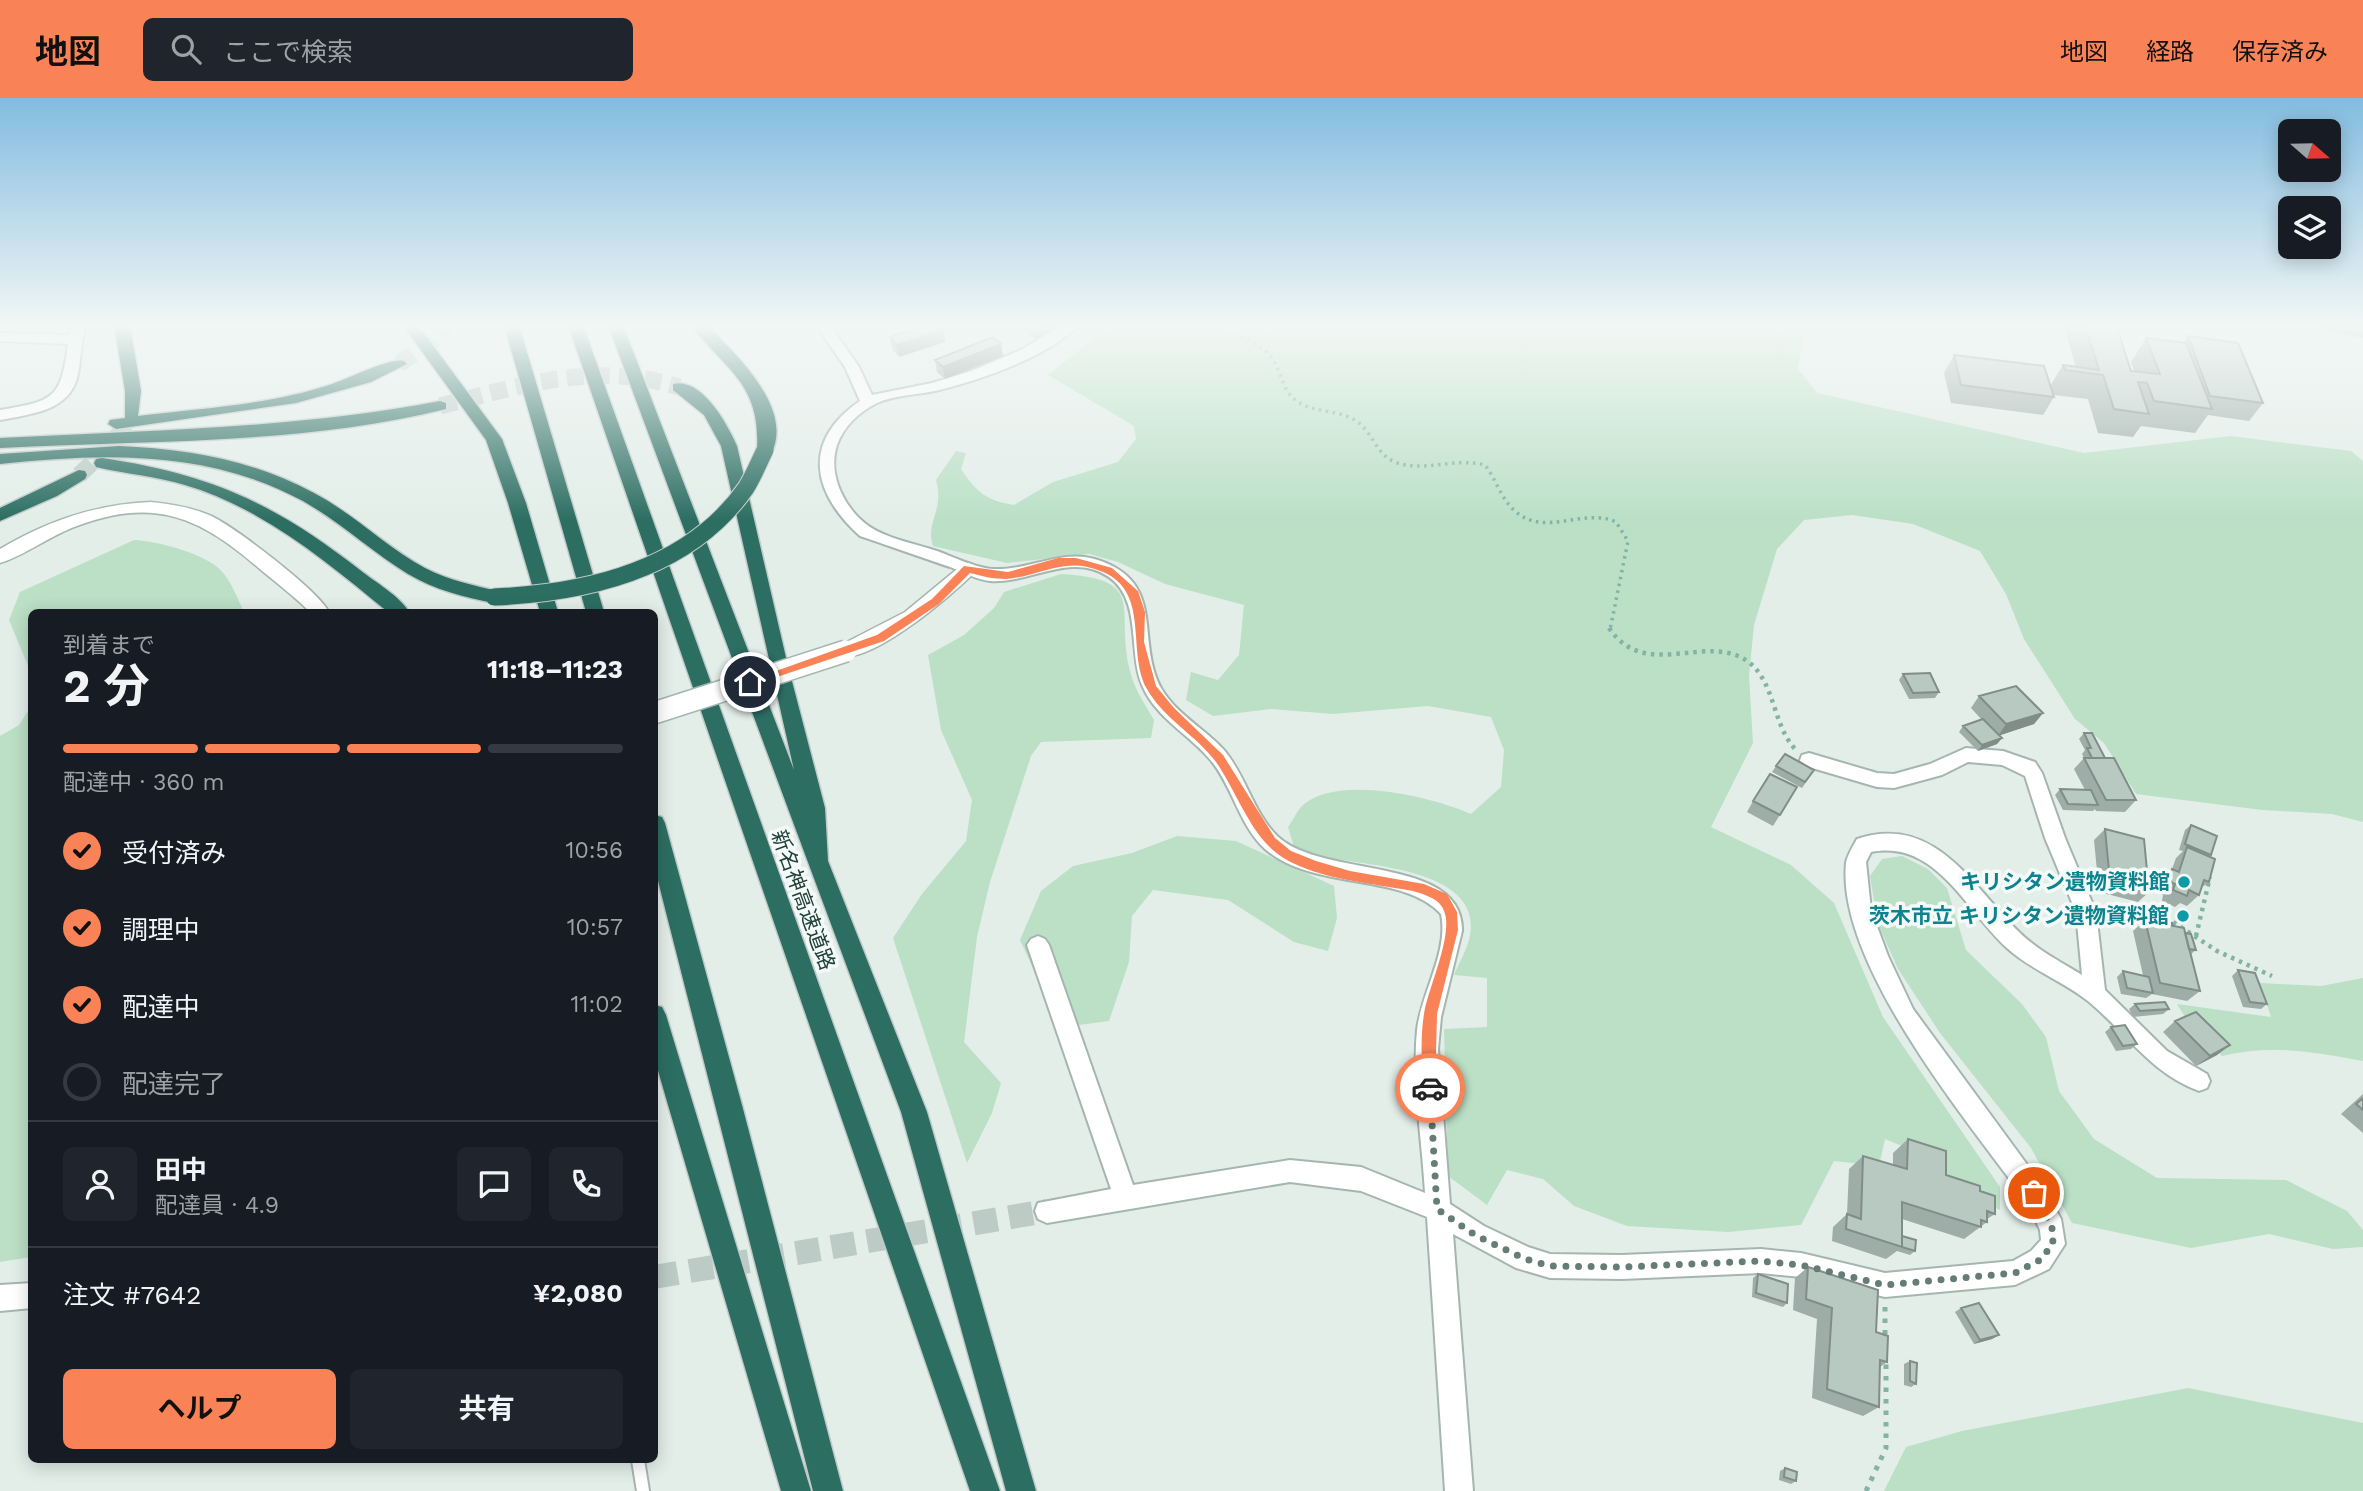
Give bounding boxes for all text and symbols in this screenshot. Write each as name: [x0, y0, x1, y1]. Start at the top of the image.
search box: [143, 18, 633, 81]
icon: search: [167, 30, 205, 68]
text: 地図: [35, 32, 101, 71]
text: ここで検索: [223, 37, 353, 67]
text: 地図: [2060, 38, 2108, 66]
text: 経路: [2146, 38, 2194, 66]
text: 保存済み: [2232, 38, 2328, 66]
north arrow: [2278, 119, 2342, 182]
map controls: [2278, 119, 2341, 259]
button: layers: [2278, 196, 2341, 259]
text: 到着まで: [63, 632, 155, 659]
pin: [720, 652, 780, 712]
text: 11:18–11:23: [487, 654, 623, 684]
text: 2 分: [63, 659, 150, 713]
icon: home: [731, 663, 769, 701]
text: 配達中 · 360 m: [63, 769, 224, 796]
street label: 新名神高速道路: [767, 826, 840, 973]
icon: check: [63, 832, 101, 870]
text: 10:56: [566, 837, 623, 864]
text: 受付済み: [122, 838, 226, 868]
place label: キリシタン遺物資料館: [1960, 869, 2170, 894]
marker: キリシタン遺物資料館: [2176, 874, 2192, 890]
place label: 茨木市立 キリシタン遺物資料館: [1869, 903, 2169, 928]
marker: 茨木市立 キリシタン遺物資料館: [2175, 908, 2191, 924]
icon: check: [63, 909, 101, 947]
text: 10:57: [567, 914, 623, 941]
text: 調理中: [122, 915, 200, 945]
icon: check: [63, 986, 101, 1024]
text: 11:02: [571, 991, 623, 1018]
text: 配達中: [122, 992, 200, 1022]
courier: [1395, 1053, 1465, 1123]
text: 配達完了: [122, 1069, 226, 1099]
icon: car: [1411, 1069, 1449, 1107]
button: person: [63, 1147, 137, 1221]
button: chat: [457, 1147, 531, 1221]
button: phone: [549, 1147, 623, 1221]
text: 田中: [155, 1155, 207, 1185]
pin: [2004, 1163, 2064, 1223]
icon: bag: [2015, 1174, 2053, 1212]
text: 配達員 · 4.9: [155, 1192, 279, 1219]
text: ¥2,080: [533, 1278, 623, 1308]
text: 注文 #7642: [63, 1280, 201, 1310]
button: ヘルプ: [63, 1369, 336, 1449]
button: 共有: [350, 1369, 623, 1449]

